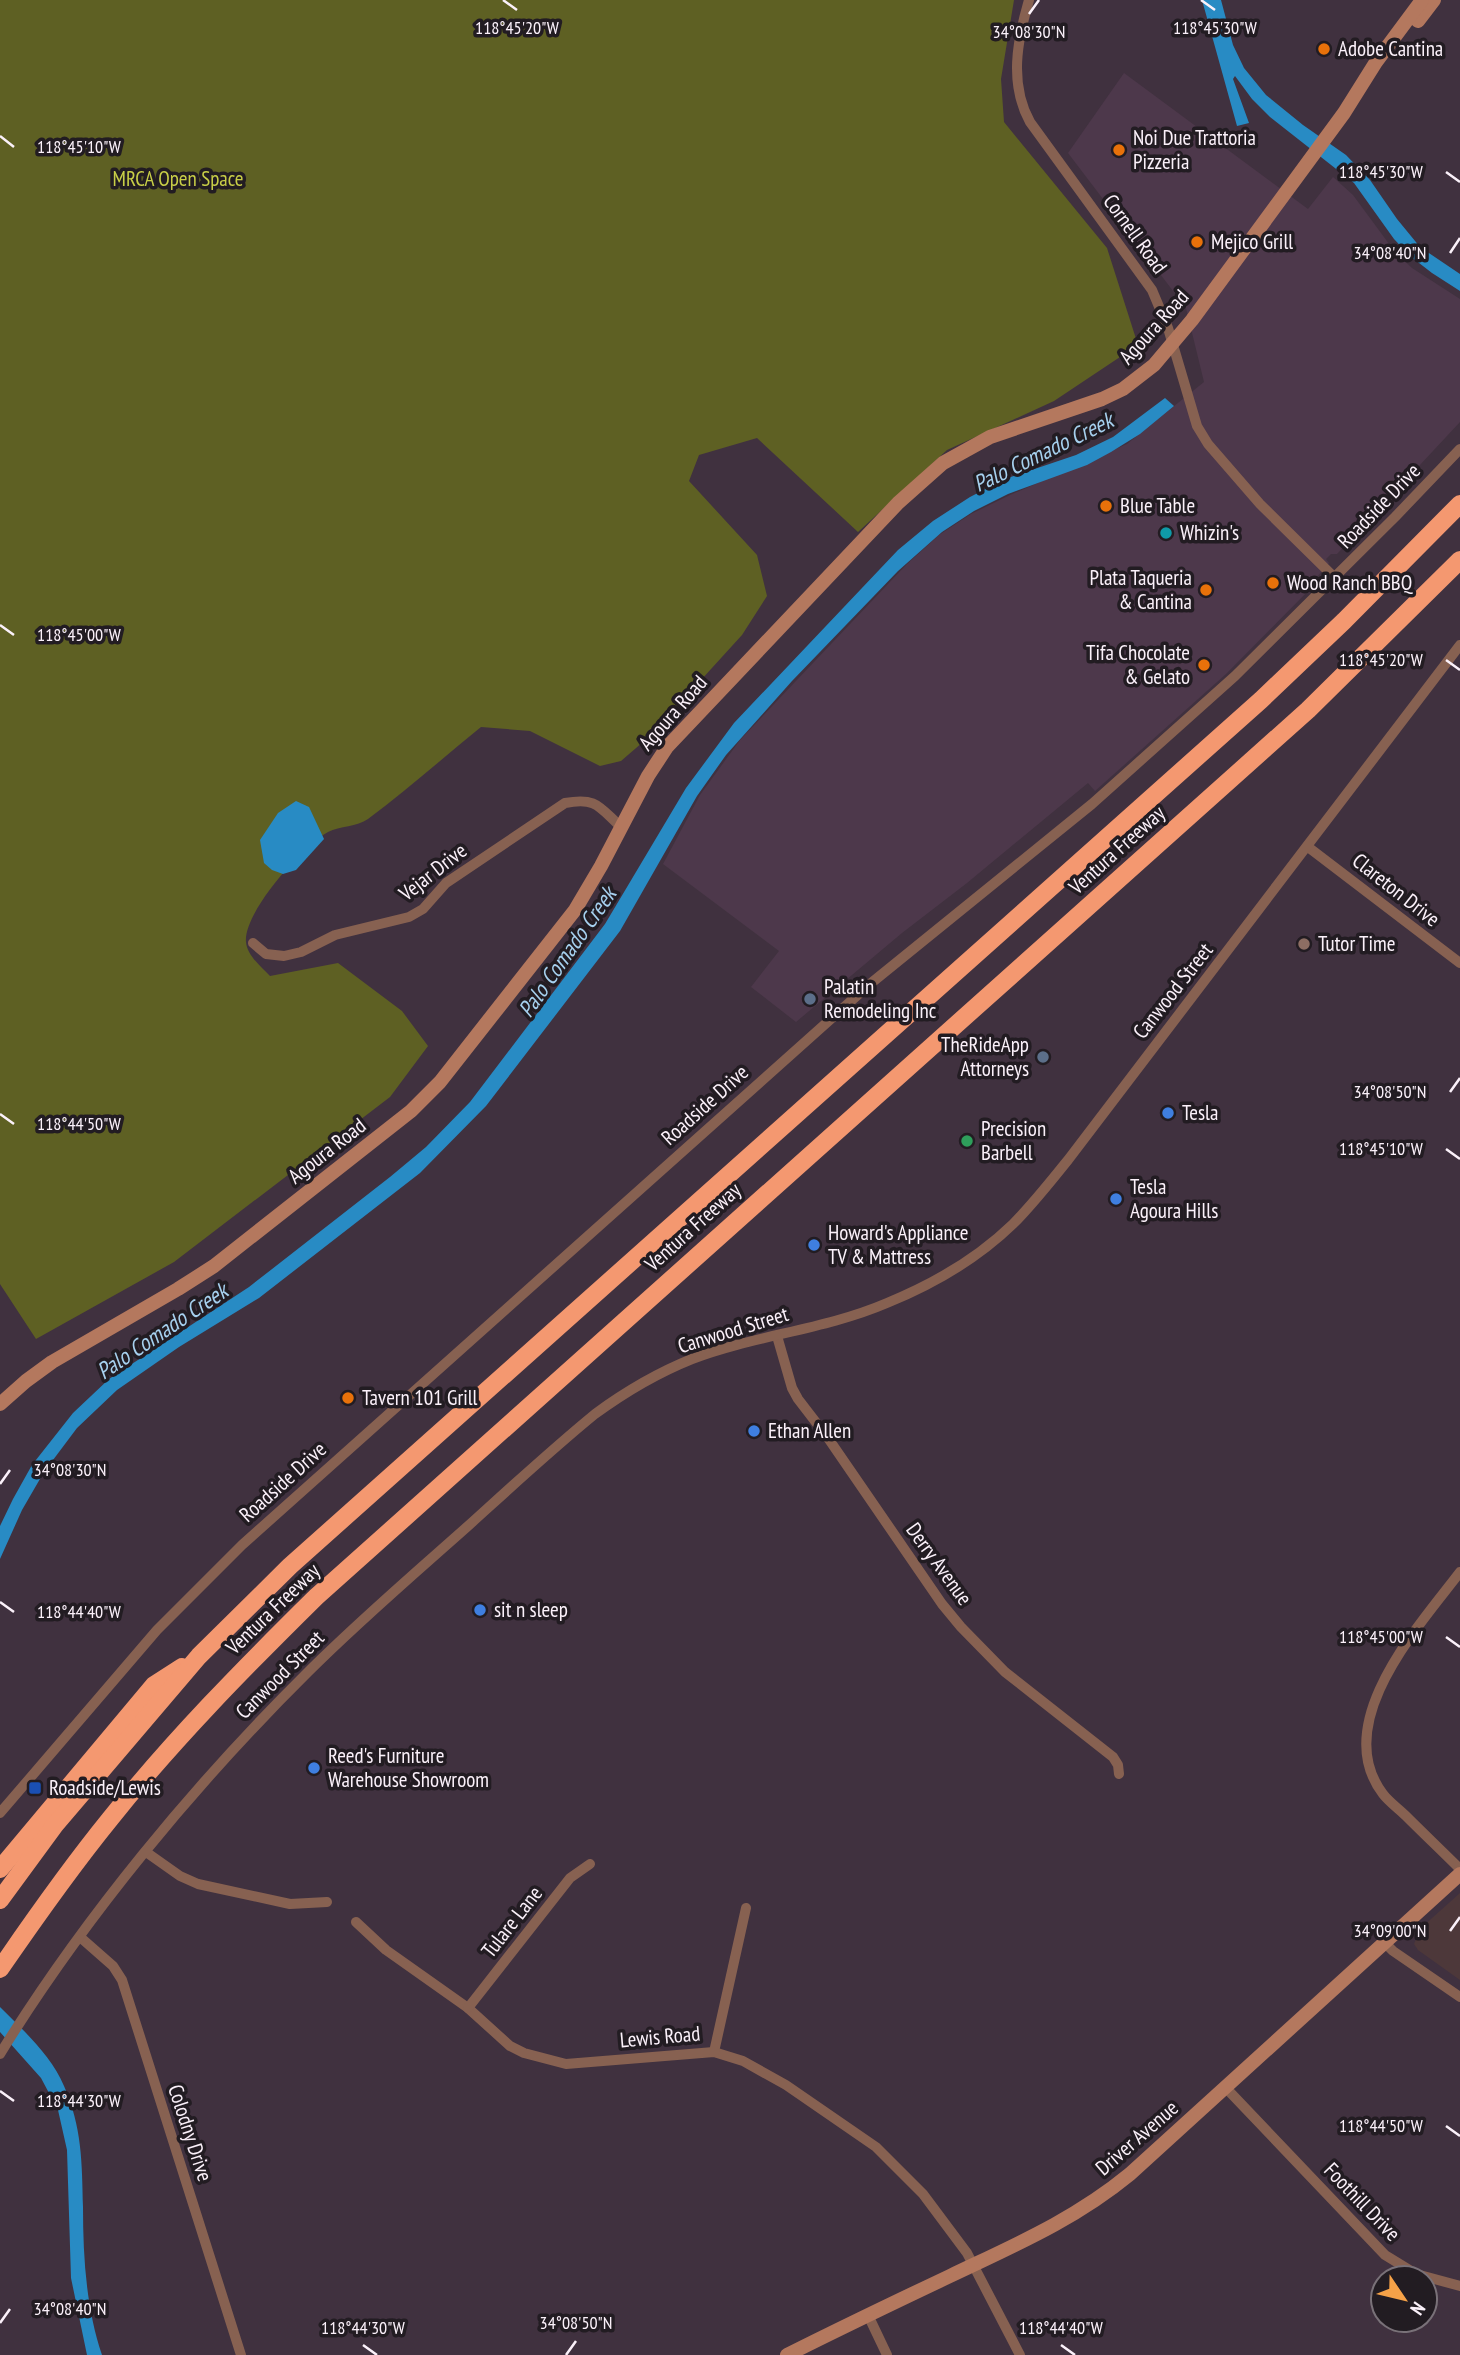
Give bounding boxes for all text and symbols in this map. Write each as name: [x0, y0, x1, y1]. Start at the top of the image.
text: 118°45'20"W: [475, 16, 559, 39]
text: 118°45'30"W: [1173, 16, 1257, 39]
text: 34°08'30"N: [993, 20, 1065, 43]
place label: Adobe Cantina: [1338, 35, 1443, 62]
marker: Adobe Cantina: [1316, 41, 1332, 57]
place label: Noi Due Trattoria Pizzeria: [1133, 124, 1256, 175]
text: 118°45'10"W: [37, 135, 121, 158]
marker: Noi Due Trattoria Pizzeria: [1111, 142, 1127, 158]
text: 118°45'30"W: [1339, 160, 1423, 183]
park label: MRCA Open Space: [113, 165, 243, 192]
street label: Cornell Road: [1097, 189, 1173, 279]
place label: Mejico Grill: [1211, 228, 1293, 255]
marker: Mejico Grill: [1189, 234, 1205, 250]
text: 34°08'40"N: [1354, 241, 1426, 264]
street label: Agoura Road: [1113, 284, 1194, 370]
water label: Palo Comado Creek: [968, 404, 1120, 498]
street label: Roadside Drive: [1331, 457, 1426, 554]
place label: Blue Table: [1120, 492, 1195, 519]
marker: Blue Table: [1098, 498, 1114, 514]
place label: Whizin's: [1180, 519, 1239, 546]
marker: Whizin's: [1158, 525, 1174, 541]
place label: Plata Taqueria & Cantina: [1090, 564, 1192, 615]
place label: Wood Ranch BBQ: [1287, 569, 1413, 596]
marker: Wood Ranch BBQ: [1265, 575, 1281, 591]
marker: Plata Taqueria & Cantina: [1198, 582, 1214, 598]
text: 118°45'00"W: [37, 623, 121, 646]
place label: Tifa Chocolate & Gelato: [1086, 639, 1190, 690]
text: 118°45'20"W: [1339, 648, 1423, 671]
marker: Tifa Chocolate & Gelato: [1196, 657, 1212, 673]
street label: Agoura Road: [632, 669, 713, 756]
street label: Ventura Freeway: [1062, 799, 1170, 901]
street label: Vejar Drive: [393, 837, 472, 907]
street label: Clareton Drive: [1347, 847, 1446, 932]
water label: Palo Comado Creek: [511, 879, 624, 1022]
place label: Tutor Time: [1318, 930, 1395, 957]
marker: Tutor Time: [1296, 936, 1312, 952]
street label: Canwood Street: [1127, 937, 1219, 1044]
place label: Palatin Remodeling Inc: [824, 973, 937, 1024]
marker: Palatin Remodeling Inc: [802, 991, 818, 1007]
place label: TheRideApp Attorneys: [941, 1031, 1029, 1082]
marker: TheRideApp Attorneys: [1035, 1049, 1051, 1065]
street label: Roadside Drive: [656, 1059, 754, 1151]
text: 34°08'50"N: [1354, 1080, 1426, 1103]
place label: Tesla: [1182, 1099, 1218, 1126]
marker: Tesla: [1160, 1105, 1176, 1121]
text: 118°44'50"W: [37, 1112, 121, 1135]
street label: Agoura Road: [282, 1112, 371, 1189]
place label: Precision Barbell: [981, 1115, 1046, 1166]
marker: Precision Barbell: [959, 1133, 975, 1149]
text: 118°45'10"W: [1339, 1137, 1423, 1160]
place label: Tesla Agoura Hills: [1130, 1173, 1218, 1224]
street label: Ventura Freeway: [638, 1176, 746, 1278]
marker: Tesla Agoura Hills: [1108, 1191, 1124, 1207]
place label: Howard's Appliance TV & Mattress: [828, 1219, 969, 1270]
marker: Howard's Appliance TV & Mattress: [806, 1237, 822, 1253]
water label: Palo Comado Creek: [91, 1274, 235, 1385]
street label: Canwood Street: [674, 1300, 792, 1359]
place label: Tavern 101 Grill: [362, 1384, 478, 1411]
marker: Tavern 101 Grill: [340, 1390, 356, 1406]
place label: Ethan Allen: [768, 1417, 851, 1444]
marker: Ethan Allen: [746, 1423, 762, 1439]
street label: Roadside Drive: [234, 1436, 332, 1528]
text: 34°08'30"N: [34, 1458, 106, 1481]
street label: Derry Avenue: [900, 1517, 978, 1610]
street label: Ventura Freeway: [219, 1557, 325, 1661]
place label: sit n sleep: [494, 1596, 568, 1623]
text: 118°44'40"W: [37, 1600, 121, 1623]
marker: sit n sleep: [472, 1602, 488, 1618]
street label: Canwood Street: [230, 1625, 330, 1725]
text: 118°45'00"W: [1339, 1625, 1423, 1648]
place label: Reed's Furniture Warehouse Showroom: [328, 1742, 489, 1793]
marker: Reed's Furniture Warehouse Showroom: [306, 1760, 322, 1776]
place label: Roadside/Lewis: [49, 1774, 161, 1801]
marker: Roadside/Lewis: [27, 1780, 43, 1796]
street label: Tulare Lane: [475, 1880, 548, 1963]
text: 34°09'00"N: [1354, 1919, 1426, 1942]
street label: Lewis Road: [619, 2020, 701, 2053]
street label: Colodny Drive: [162, 2081, 219, 2185]
text: 118°44'30"W: [37, 2089, 121, 2112]
street label: Driver Avenue: [1090, 2094, 1184, 2181]
text: 118°44'50"W: [1339, 2114, 1423, 2137]
street label: Foothill Drive: [1318, 2157, 1406, 2247]
north arrow: [1369, 2264, 1439, 2334]
text: 34°08'40"N: [34, 2297, 106, 2320]
text: N: [1405, 2298, 1431, 2320]
text: 34°08'50"N: [540, 2311, 612, 2334]
text: 118°44'30"W: [321, 2316, 405, 2339]
text: 118°44'40"W: [1019, 2316, 1103, 2339]

